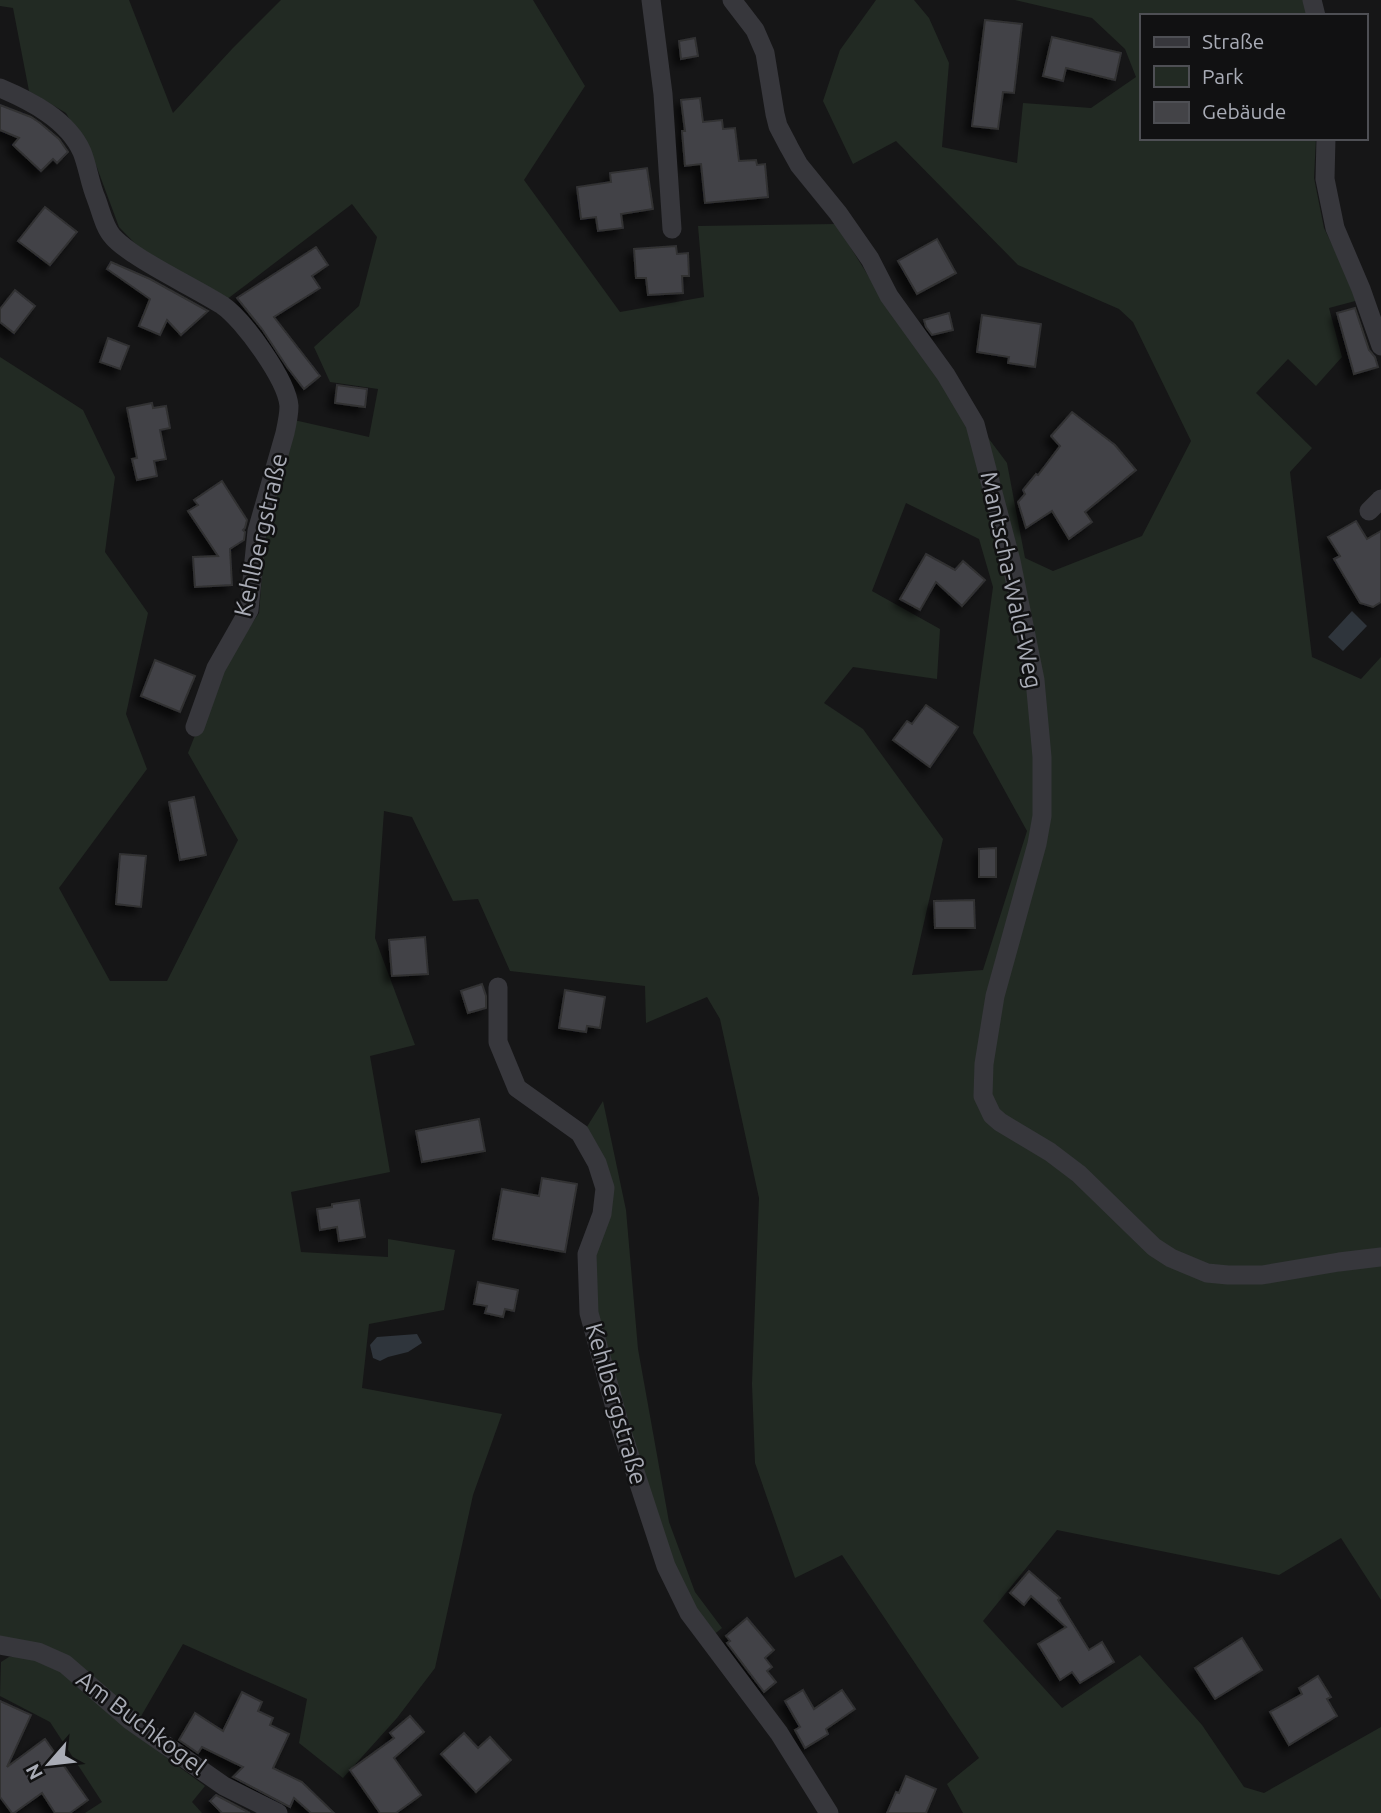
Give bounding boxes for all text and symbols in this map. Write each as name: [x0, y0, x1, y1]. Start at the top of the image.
legend: [1140, 14, 1367, 140]
text: Straße: [1202, 29, 1264, 53]
text: Park: [1202, 64, 1244, 88]
text: Gebäude: [1202, 99, 1286, 123]
street label: Kehlbergstraße: [229, 451, 292, 619]
street label: Mantscha-Wald-Weg: [975, 469, 1048, 691]
street label: Kehlbergstraße: [581, 1320, 652, 1488]
street label: Am Buchkogel: [71, 1665, 211, 1780]
north arrow: [14, 1729, 84, 1799]
text: N: [21, 1761, 47, 1783]

